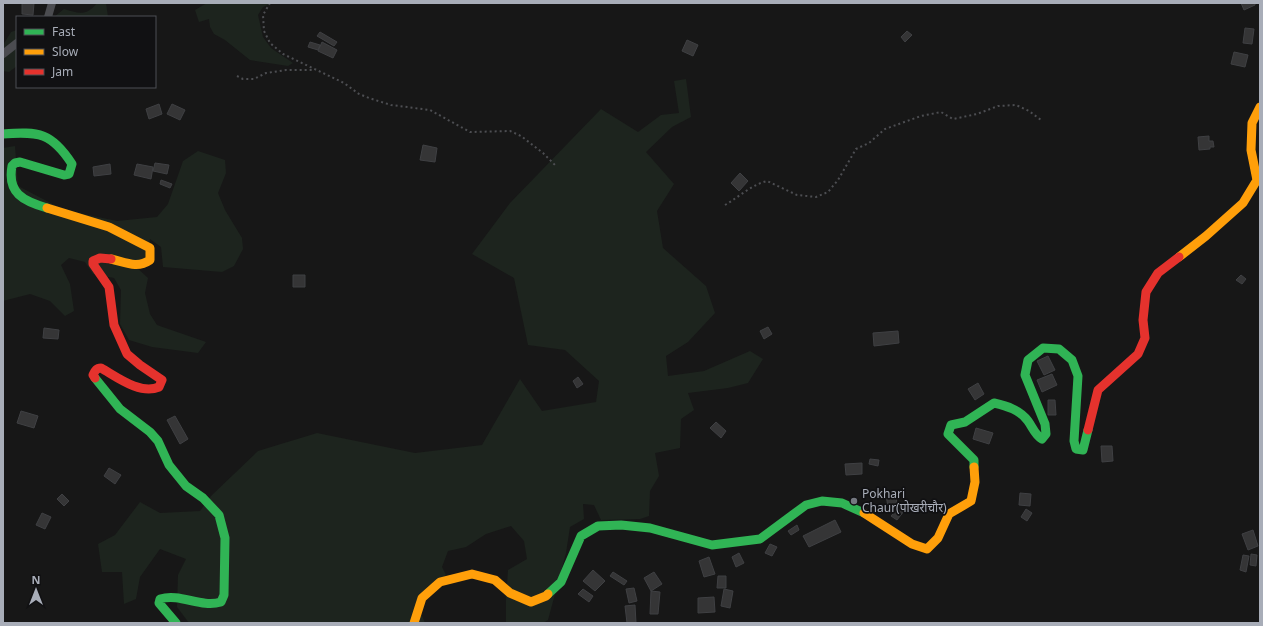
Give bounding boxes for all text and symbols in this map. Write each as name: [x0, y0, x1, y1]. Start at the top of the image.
legend: [16, 16, 156, 88]
text: Fast: [52, 23, 76, 40]
text: Slow: [52, 43, 79, 60]
text: Jam: [51, 63, 73, 80]
place label: Pokhari Chaur(पोखरीचौर): [862, 485, 947, 516]
marker: Pokhari Chaur(पोखरीचौर): [849, 496, 859, 506]
north arrow: [16, 570, 56, 610]
text: N: [32, 572, 40, 587]

